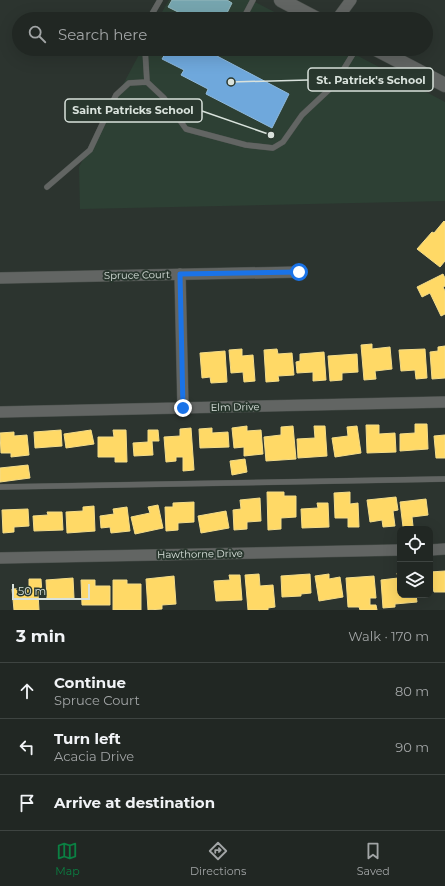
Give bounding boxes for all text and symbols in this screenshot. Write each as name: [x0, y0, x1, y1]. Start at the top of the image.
search box: [12, 12, 433, 56]
icon: search: [26, 23, 48, 45]
text: Search here: [58, 25, 147, 44]
callout: St. Patrick's School: [308, 68, 433, 91]
text: St. Patrick's School: [316, 73, 426, 87]
callout: Saint Patricks School: [65, 99, 202, 122]
text: Saint Patricks School: [72, 103, 194, 117]
route start: [290, 263, 308, 281]
street label: Spruce Court: [104, 268, 170, 282]
route end: [174, 399, 192, 417]
street label: Elm Drive: [210, 400, 260, 414]
map controls: [397, 526, 433, 598]
button: locate: [397, 526, 433, 562]
street label: Hawthorne Drive: [157, 547, 243, 561]
button: layers: [397, 562, 433, 598]
scale bar: [12, 582, 90, 601]
text: 50 m: [18, 584, 46, 598]
text: 3 min: [16, 626, 66, 646]
text: Walk · 170 m: [348, 628, 429, 644]
text: Continue: [54, 673, 126, 692]
icon: ahead: [16, 680, 38, 702]
text: 80 m: [395, 683, 429, 699]
text: Spruce Court: [54, 692, 140, 708]
text: Turn left: [54, 729, 121, 748]
icon: left: [16, 736, 38, 758]
text: 90 m: [395, 739, 429, 755]
text: Acacia Drive: [54, 748, 134, 764]
icon: arrive: [16, 792, 38, 814]
text: Arrive at destination: [54, 793, 215, 812]
tab: Map: [55, 840, 80, 878]
tab: Directions: [190, 840, 246, 878]
tab: Saved: [357, 840, 390, 878]

